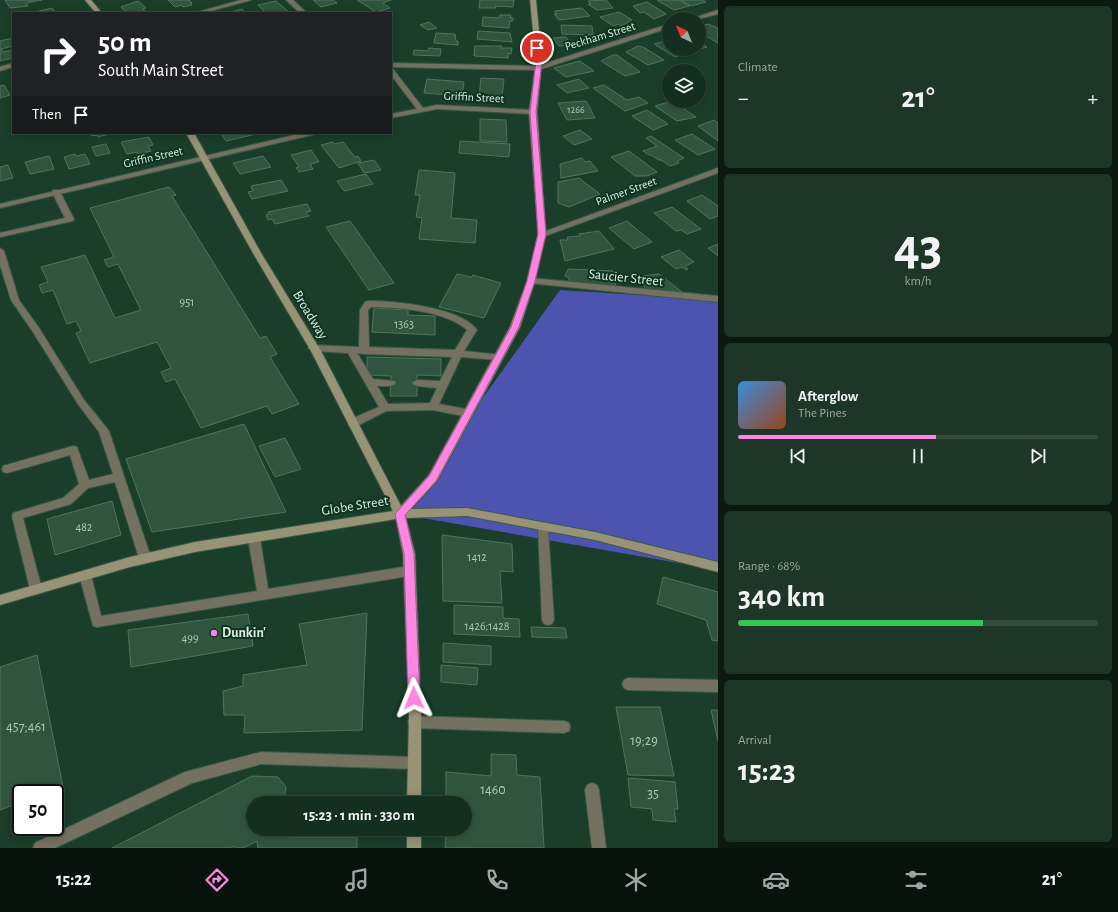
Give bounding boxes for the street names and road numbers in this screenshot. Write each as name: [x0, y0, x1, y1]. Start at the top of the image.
street label: Peckham Street: [563, 20, 637, 52]
street label: Griffin Street: [444, 89, 505, 105]
street label: Griffin Street: [122, 144, 184, 170]
street label: Palmer Street: [594, 174, 658, 208]
street label: Saucier Street: [588, 267, 665, 289]
street label: Broadway: [290, 288, 330, 342]
street label: Globe Street: [321, 494, 390, 518]

